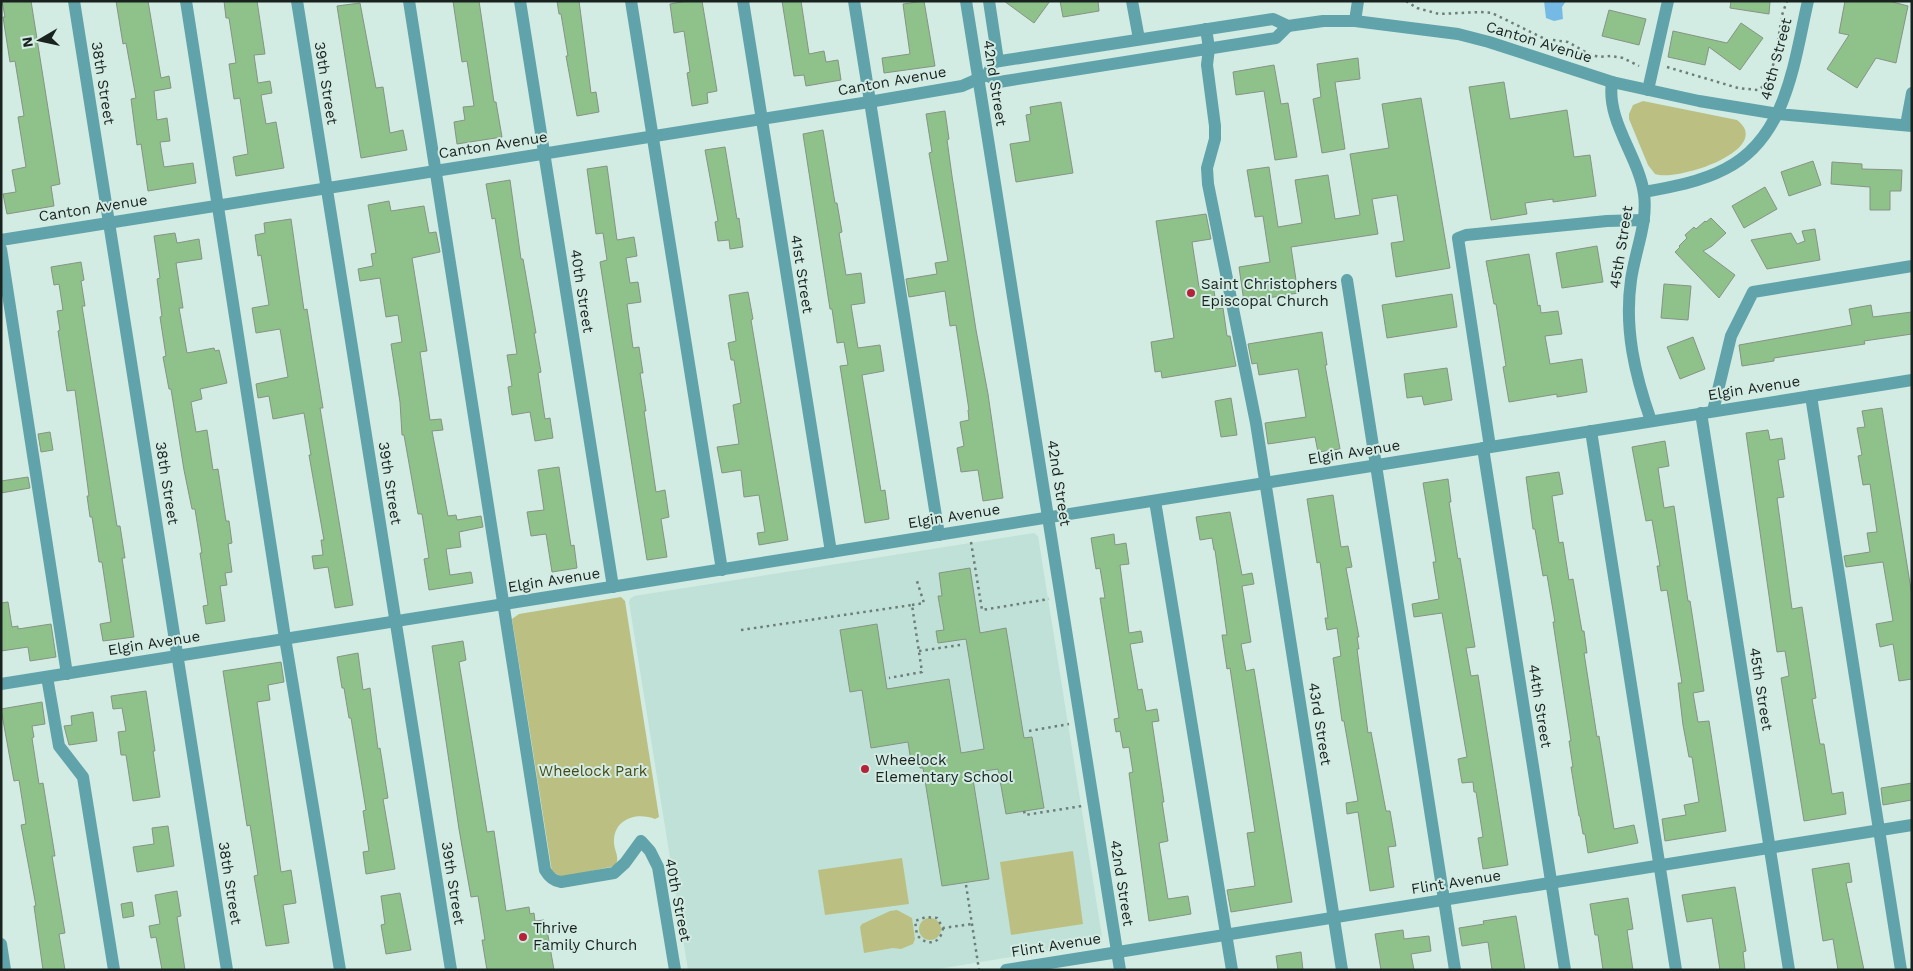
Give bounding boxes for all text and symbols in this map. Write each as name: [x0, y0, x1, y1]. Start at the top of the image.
north arrow: [15, 15, 65, 65]
street label: 46th Street: [1756, 15, 1796, 102]
street label: Canton Avenue: [1484, 17, 1594, 67]
text: N: [18, 36, 36, 48]
street label: 42nd Street: [979, 39, 1011, 128]
street label: 38th Street: [88, 40, 119, 127]
street label: 39th Street: [311, 40, 342, 127]
street label: Canton Avenue: [836, 63, 948, 99]
street label: Canton Avenue: [437, 127, 549, 163]
street label: Canton Avenue: [37, 190, 149, 226]
street label: 45th Street: [1606, 204, 1637, 290]
street label: 41st Street: [787, 233, 817, 315]
street label: 40th Street: [567, 248, 598, 335]
place label: Saint Christophers Episcopal Church: [1201, 275, 1338, 310]
marker: Saint Christophers Episcopal Church: [1185, 287, 1197, 299]
street label: Elgin Avenue: [1707, 372, 1801, 404]
street label: Elgin Avenue: [1307, 436, 1401, 468]
street label: 42nd Street: [1043, 439, 1075, 528]
street label: 38th Street: [152, 440, 183, 527]
street label: 39th Street: [375, 440, 406, 527]
street label: Elgin Avenue: [907, 500, 1001, 532]
street label: Elgin Avenue: [507, 564, 601, 596]
street label: Elgin Avenue: [107, 627, 201, 659]
street label: 45th Street: [1746, 646, 1777, 732]
street label: 44th Street: [1525, 663, 1556, 750]
street label: 43rd Street: [1305, 681, 1336, 767]
place label: Wheelock Elementary School: [875, 751, 1014, 786]
park label: Wheelock Park: [539, 762, 648, 780]
marker: Wheelock Elementary School: [859, 763, 871, 775]
street label: 42nd Street: [1106, 839, 1138, 928]
street label: 38th Street: [215, 840, 246, 927]
street label: 39th Street: [438, 840, 469, 927]
street label: 40th Street: [661, 857, 695, 944]
street label: Flint Avenue: [1410, 866, 1502, 898]
place label: Thrive Family Church: [533, 919, 637, 954]
street label: Flint Avenue: [1010, 929, 1102, 961]
marker: Thrive Family Church: [517, 931, 529, 943]

